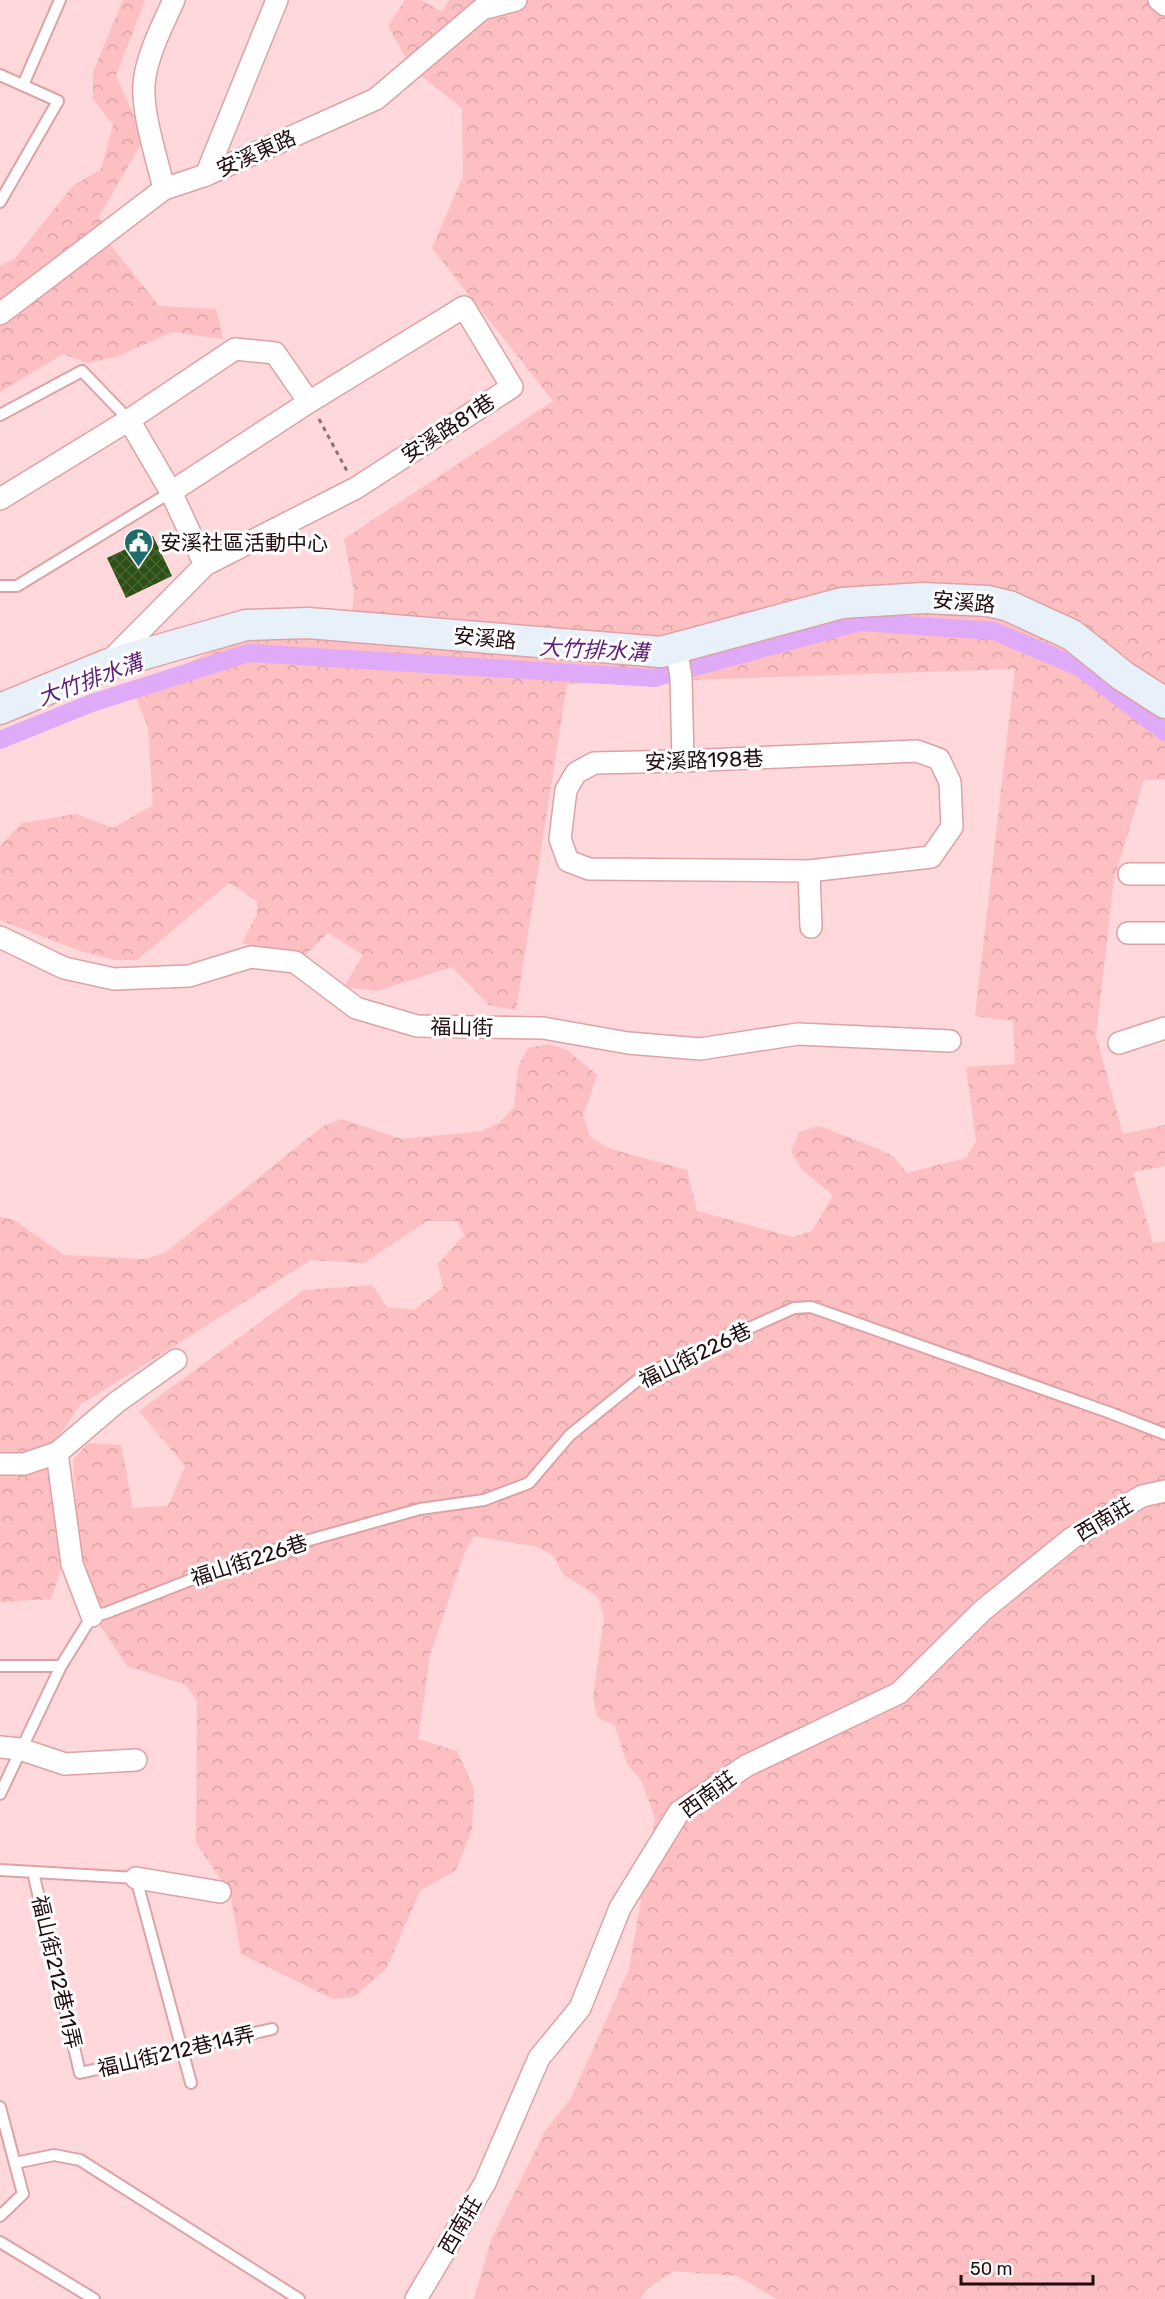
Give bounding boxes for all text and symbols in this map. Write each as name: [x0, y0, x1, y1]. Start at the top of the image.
street label: 安溪東路: [213, 124, 299, 182]
street label: 安溪路81巷: [397, 389, 499, 467]
public building icon: 安溪社區活動中心: [123, 526, 155, 568]
place label: 安溪社區活動中心: [160, 530, 328, 555]
street label: 安溪路: [932, 587, 996, 617]
street label: 安溪路: [453, 623, 517, 653]
water label: 大竹排水溝: [538, 634, 653, 667]
water label: 大竹排水溝: [34, 647, 149, 711]
street label: 安溪路198巷: [644, 745, 764, 775]
street label: 福山街: [430, 1014, 494, 1040]
street label: 福山街226巷: [635, 1317, 755, 1393]
street label: 西南莊: [1071, 1492, 1137, 1546]
street label: 福山街226巷: [187, 1529, 311, 1591]
street label: 西南莊: [675, 1765, 741, 1823]
street label: 福山街212巷11弄: [27, 1893, 87, 2051]
street label: 福山街212巷14弄: [95, 2021, 257, 2081]
street label: 西南莊: [433, 2191, 487, 2259]
scale bar: [961, 2248, 1093, 2286]
text: 50 m: [970, 2258, 1013, 2280]

